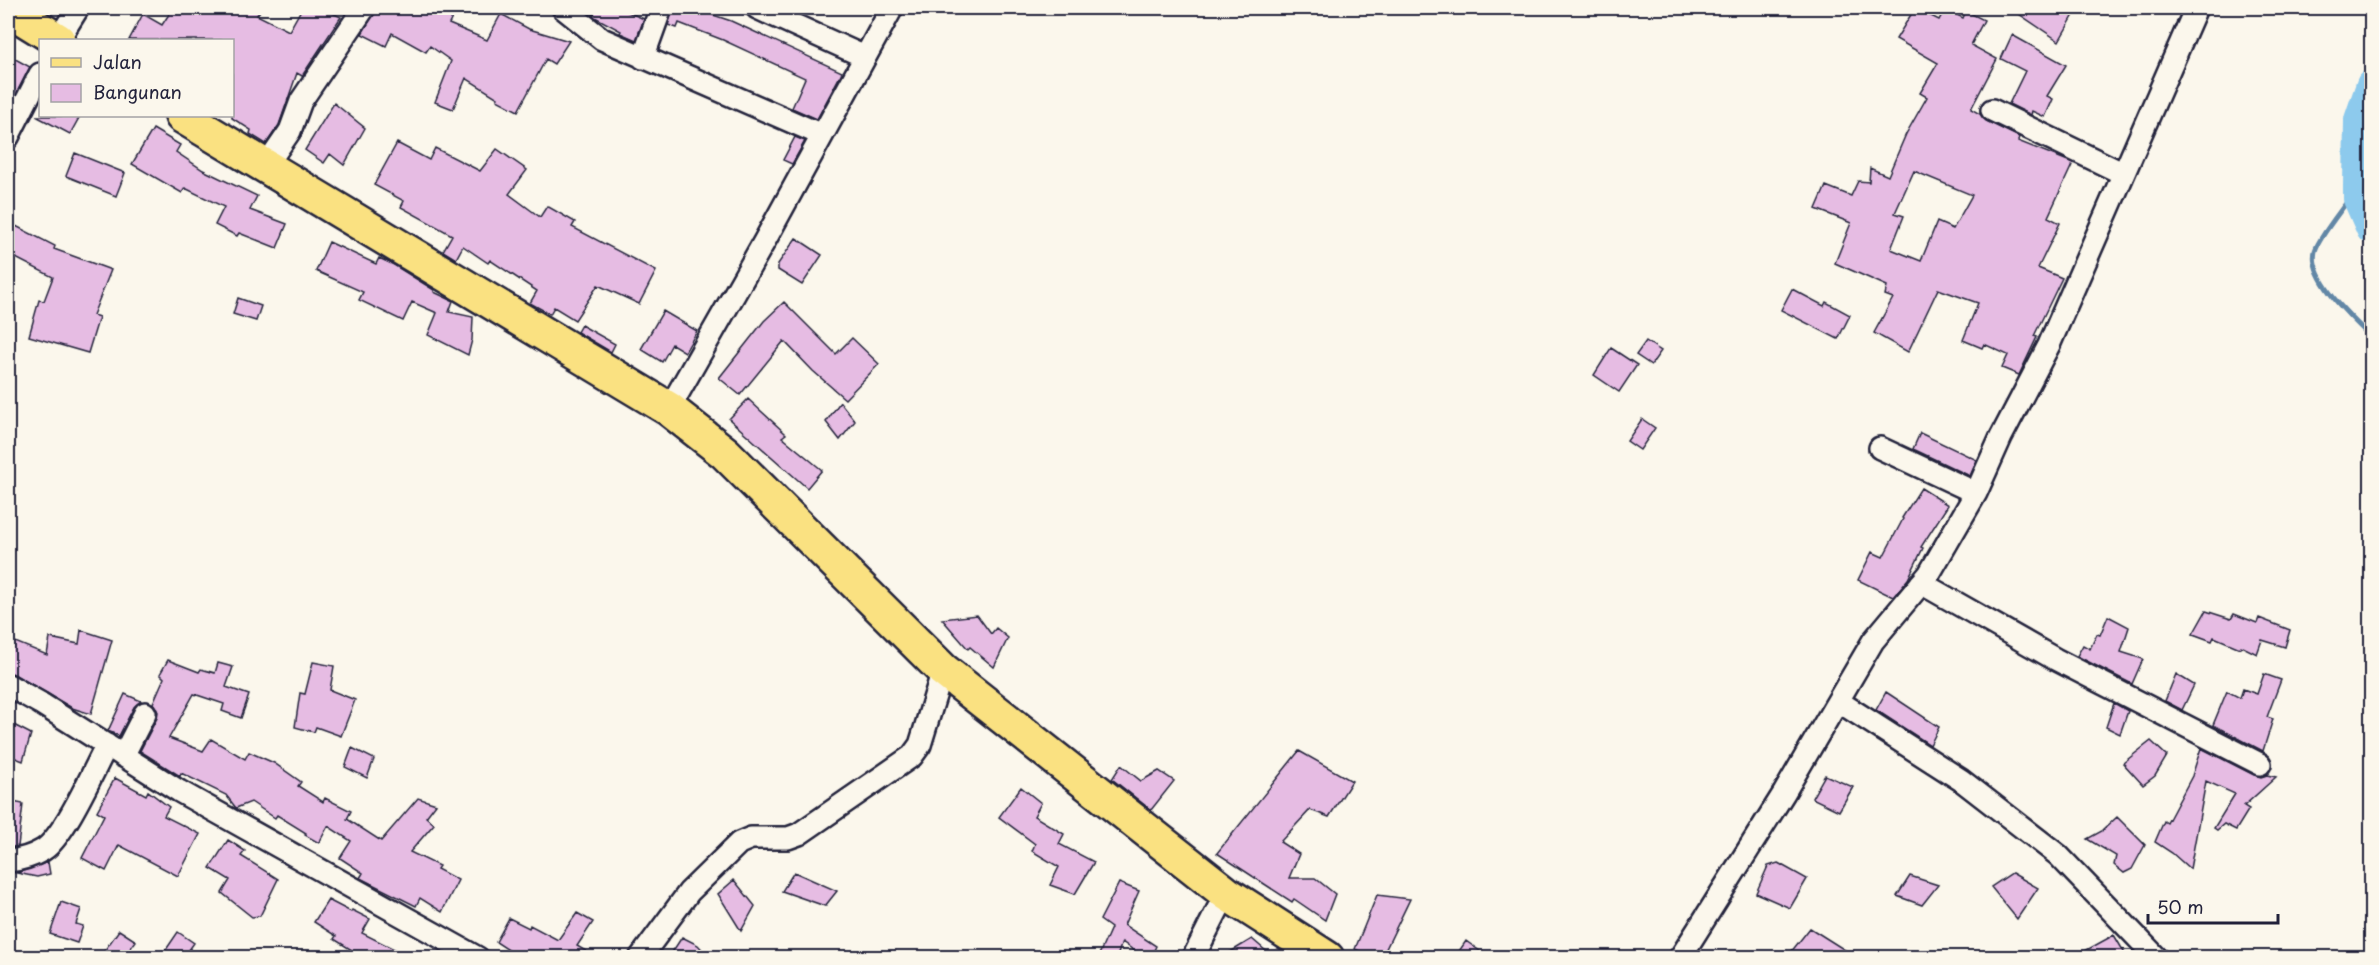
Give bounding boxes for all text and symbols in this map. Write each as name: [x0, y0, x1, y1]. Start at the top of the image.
legend: [39, 39, 234, 117]
text: Jalan: [93, 48, 142, 75]
text: Bangunan: [93, 78, 182, 105]
scale bar: [2148, 887, 2278, 925]
text: 50 m: [2157, 893, 2204, 920]

